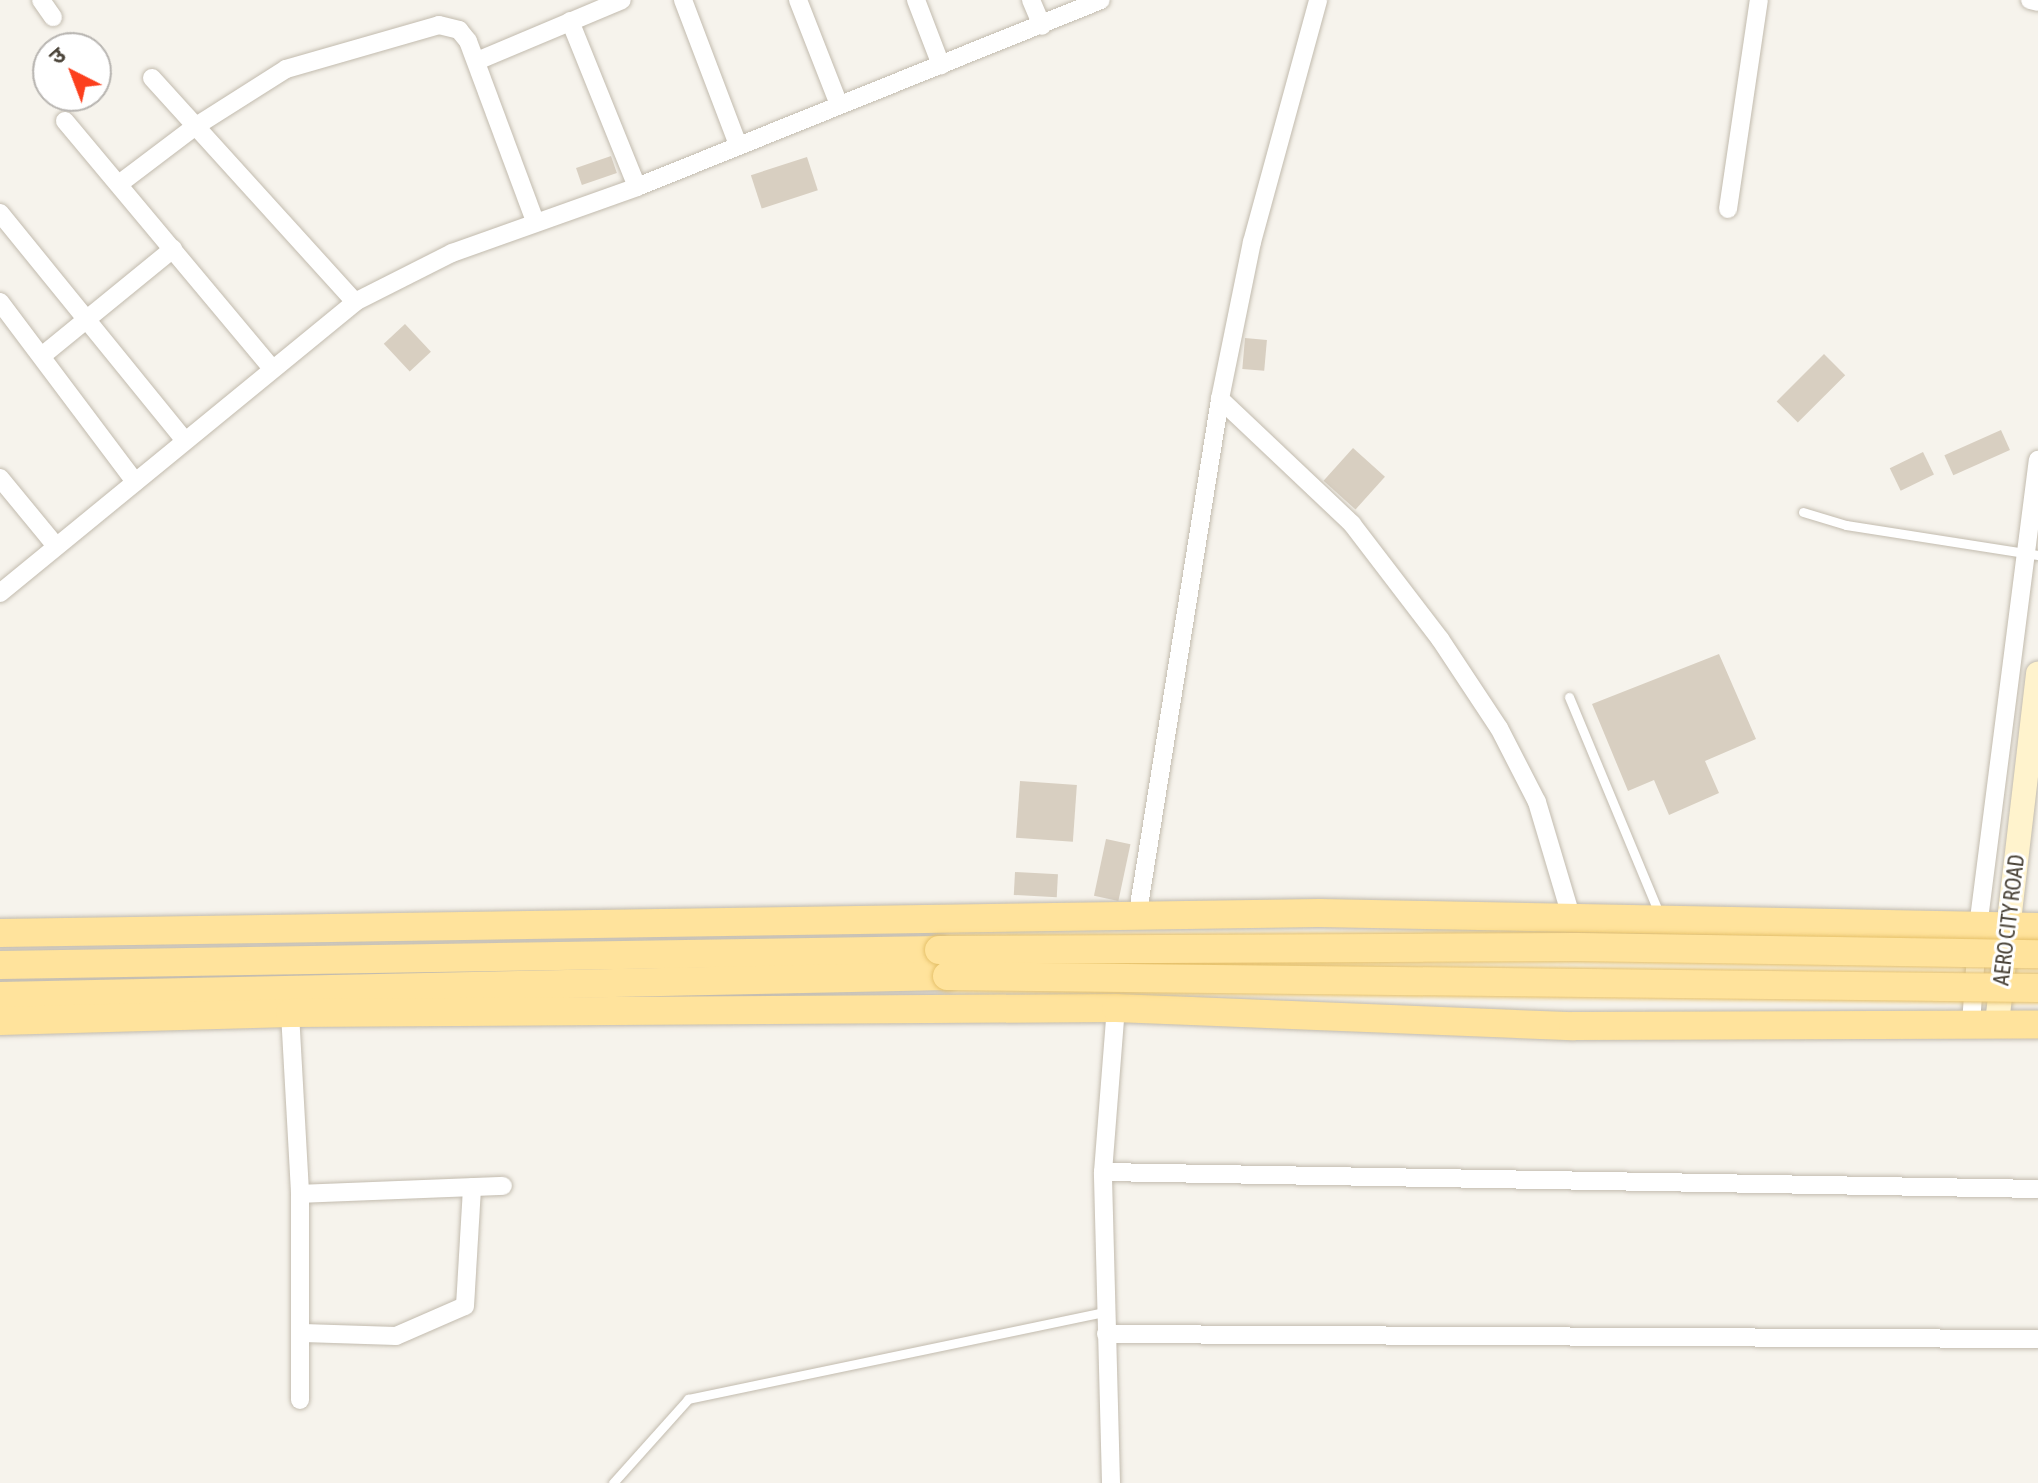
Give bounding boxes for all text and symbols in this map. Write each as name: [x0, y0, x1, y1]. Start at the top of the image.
north arrow: [32, 32, 112, 112]
text: उ: [44, 42, 71, 70]
street label: AERO CITY ROAD: [1988, 853, 2030, 987]

